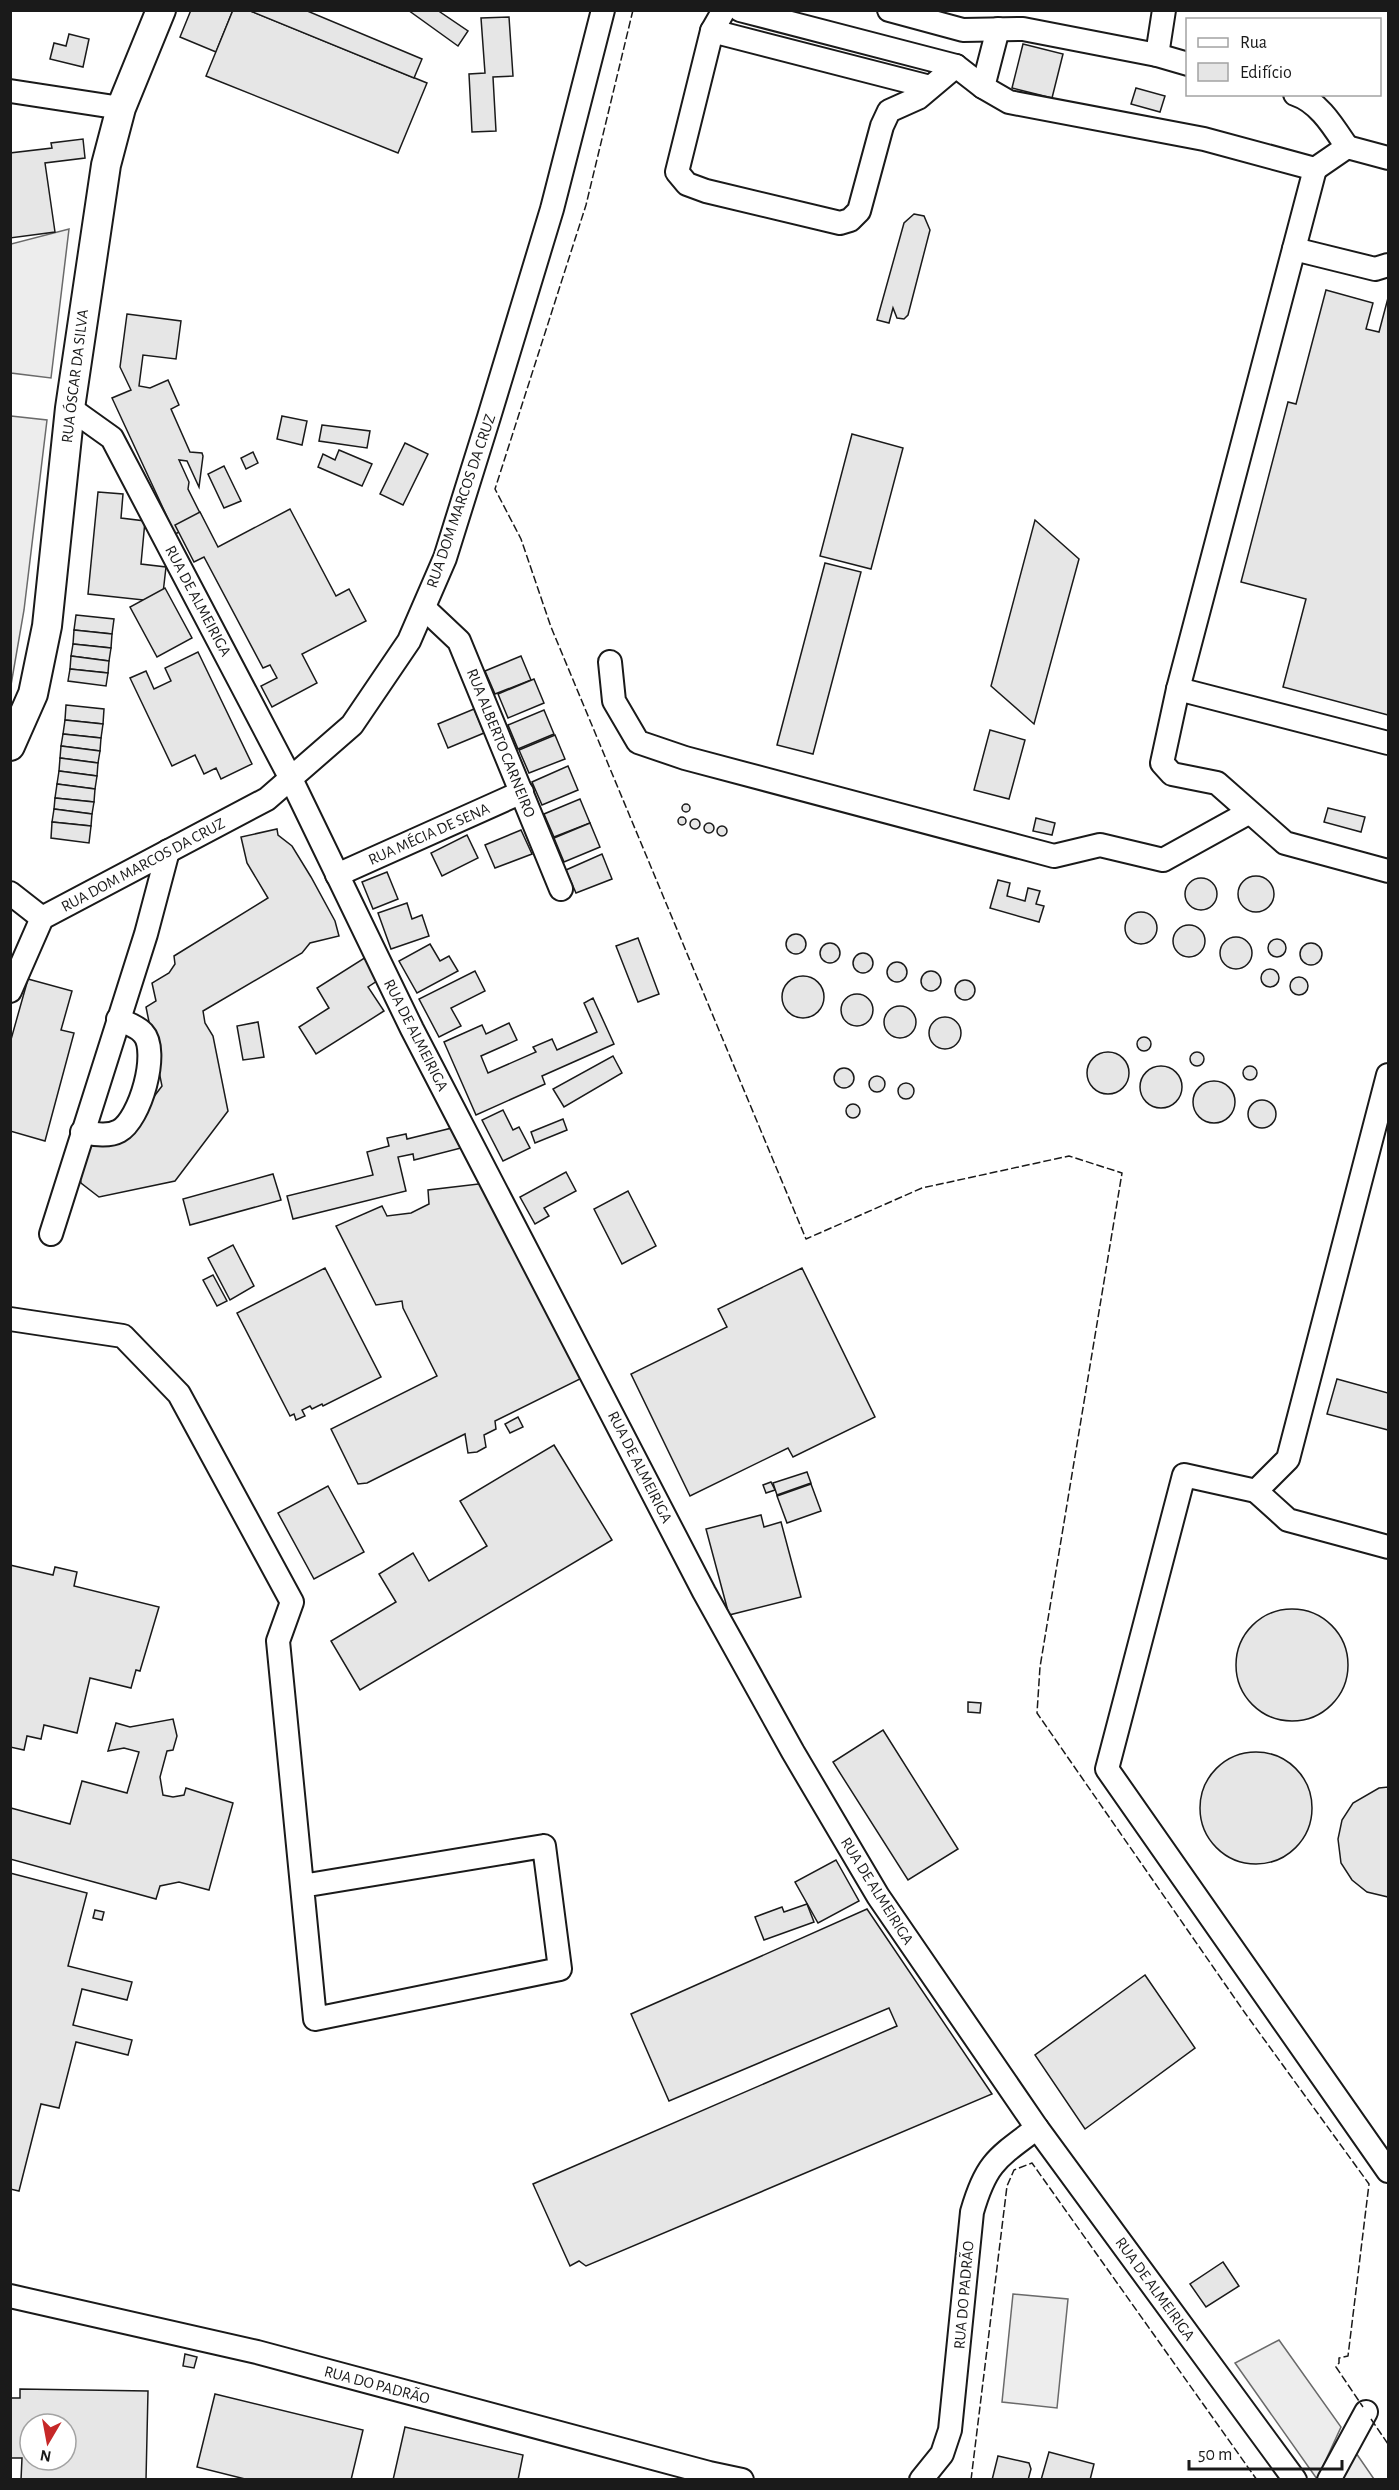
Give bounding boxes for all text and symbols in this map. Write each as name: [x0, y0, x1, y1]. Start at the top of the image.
legend: [1186, 18, 1381, 96]
text: Rua: [1240, 34, 1267, 52]
text: Edifício: [1240, 64, 1292, 82]
street label: RUA ÓSCAR DA SILVA: [57, 308, 91, 444]
street label: RUA DOM MARCOS DA CRUZ: [424, 412, 498, 590]
street label: RUA DE ALMEIRIGA: [162, 543, 234, 659]
street label: RUA ALBERTO CARNEIRO: [464, 666, 538, 820]
street label: RUA MÉCIA DE SENA: [365, 798, 492, 868]
street label: RUA DOM MARCOS DA CRUZ: [59, 815, 227, 915]
street label: RUA DE ALMEIRIGA: [381, 976, 451, 1094]
street label: RUA DE ALMEIRIGA: [605, 1408, 675, 1526]
street label: RUA DE ALMEIRIGA: [838, 1835, 916, 1947]
street label: RUA DE ALMEIRIGA: [1112, 2234, 1198, 2344]
street label: RUA DO PADRÃO: [949, 2240, 977, 2350]
street label: RUA DO PADRÃO: [323, 2361, 432, 2407]
north arrow: [18, 2412, 78, 2472]
scale bar: [1189, 2433, 1342, 2471]
text: 50 m: [1198, 2446, 1232, 2464]
text: N: [39, 2447, 52, 2465]

